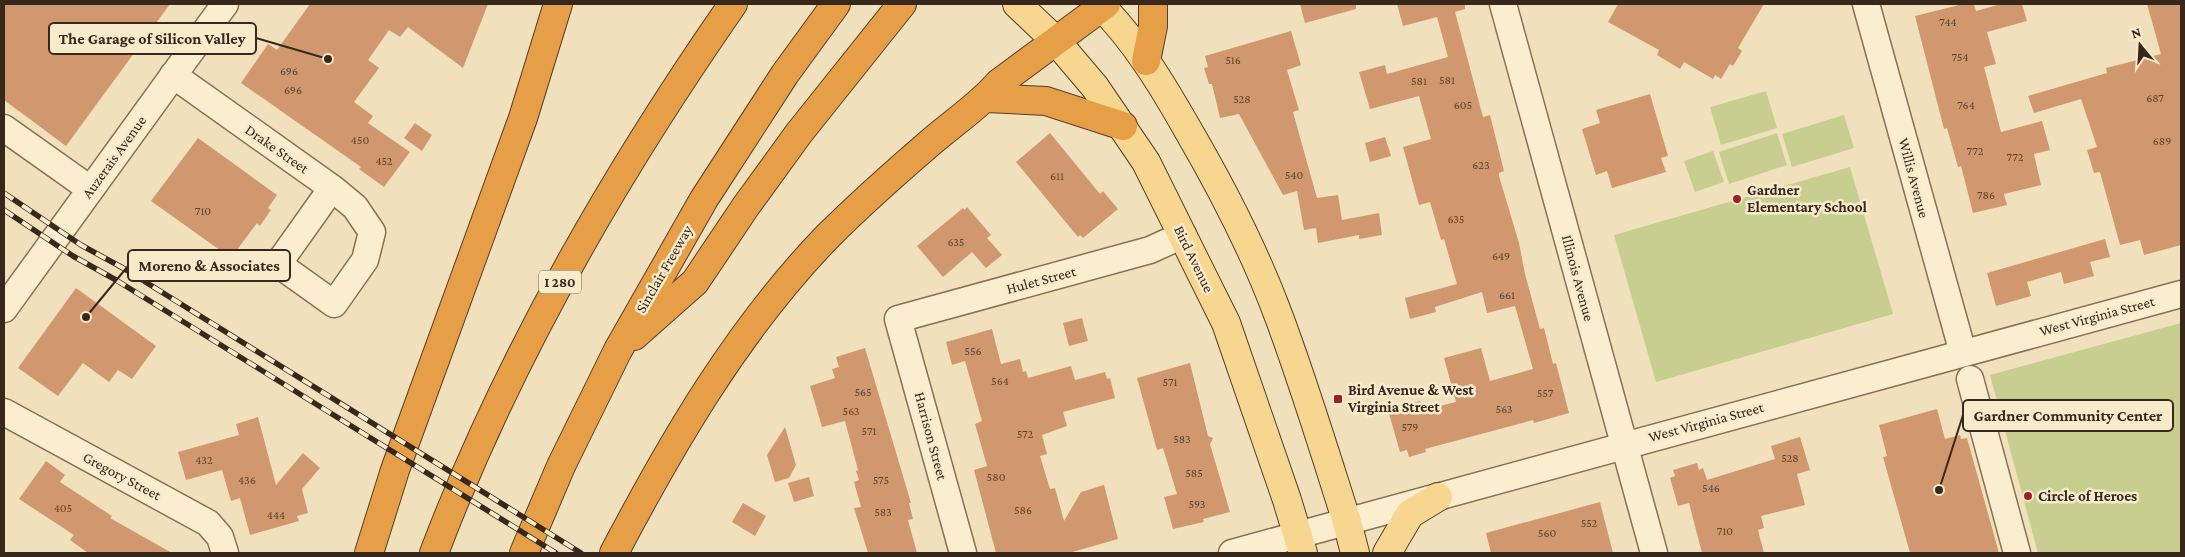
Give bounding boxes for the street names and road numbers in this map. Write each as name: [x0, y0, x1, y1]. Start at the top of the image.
street label: Auzerais Avenue: [79, 112, 150, 201]
street label: Drake Street: [242, 121, 313, 177]
street label: Willis Avenue: [1896, 136, 1932, 220]
street label: Sinclair Freeway: [632, 222, 696, 316]
street label: Bird Avenue: [1171, 223, 1217, 295]
street label: Illinois Avenue: [1559, 233, 1597, 323]
street label: Hulet Street: [1005, 263, 1078, 297]
road number: I 280: [539, 270, 581, 294]
street label: West Virginia Street: [2038, 293, 2158, 340]
street label: Harrison Street: [912, 390, 951, 483]
street label: West Virginia Street: [1647, 399, 1767, 446]
street label: Gregory Street: [80, 449, 165, 505]

